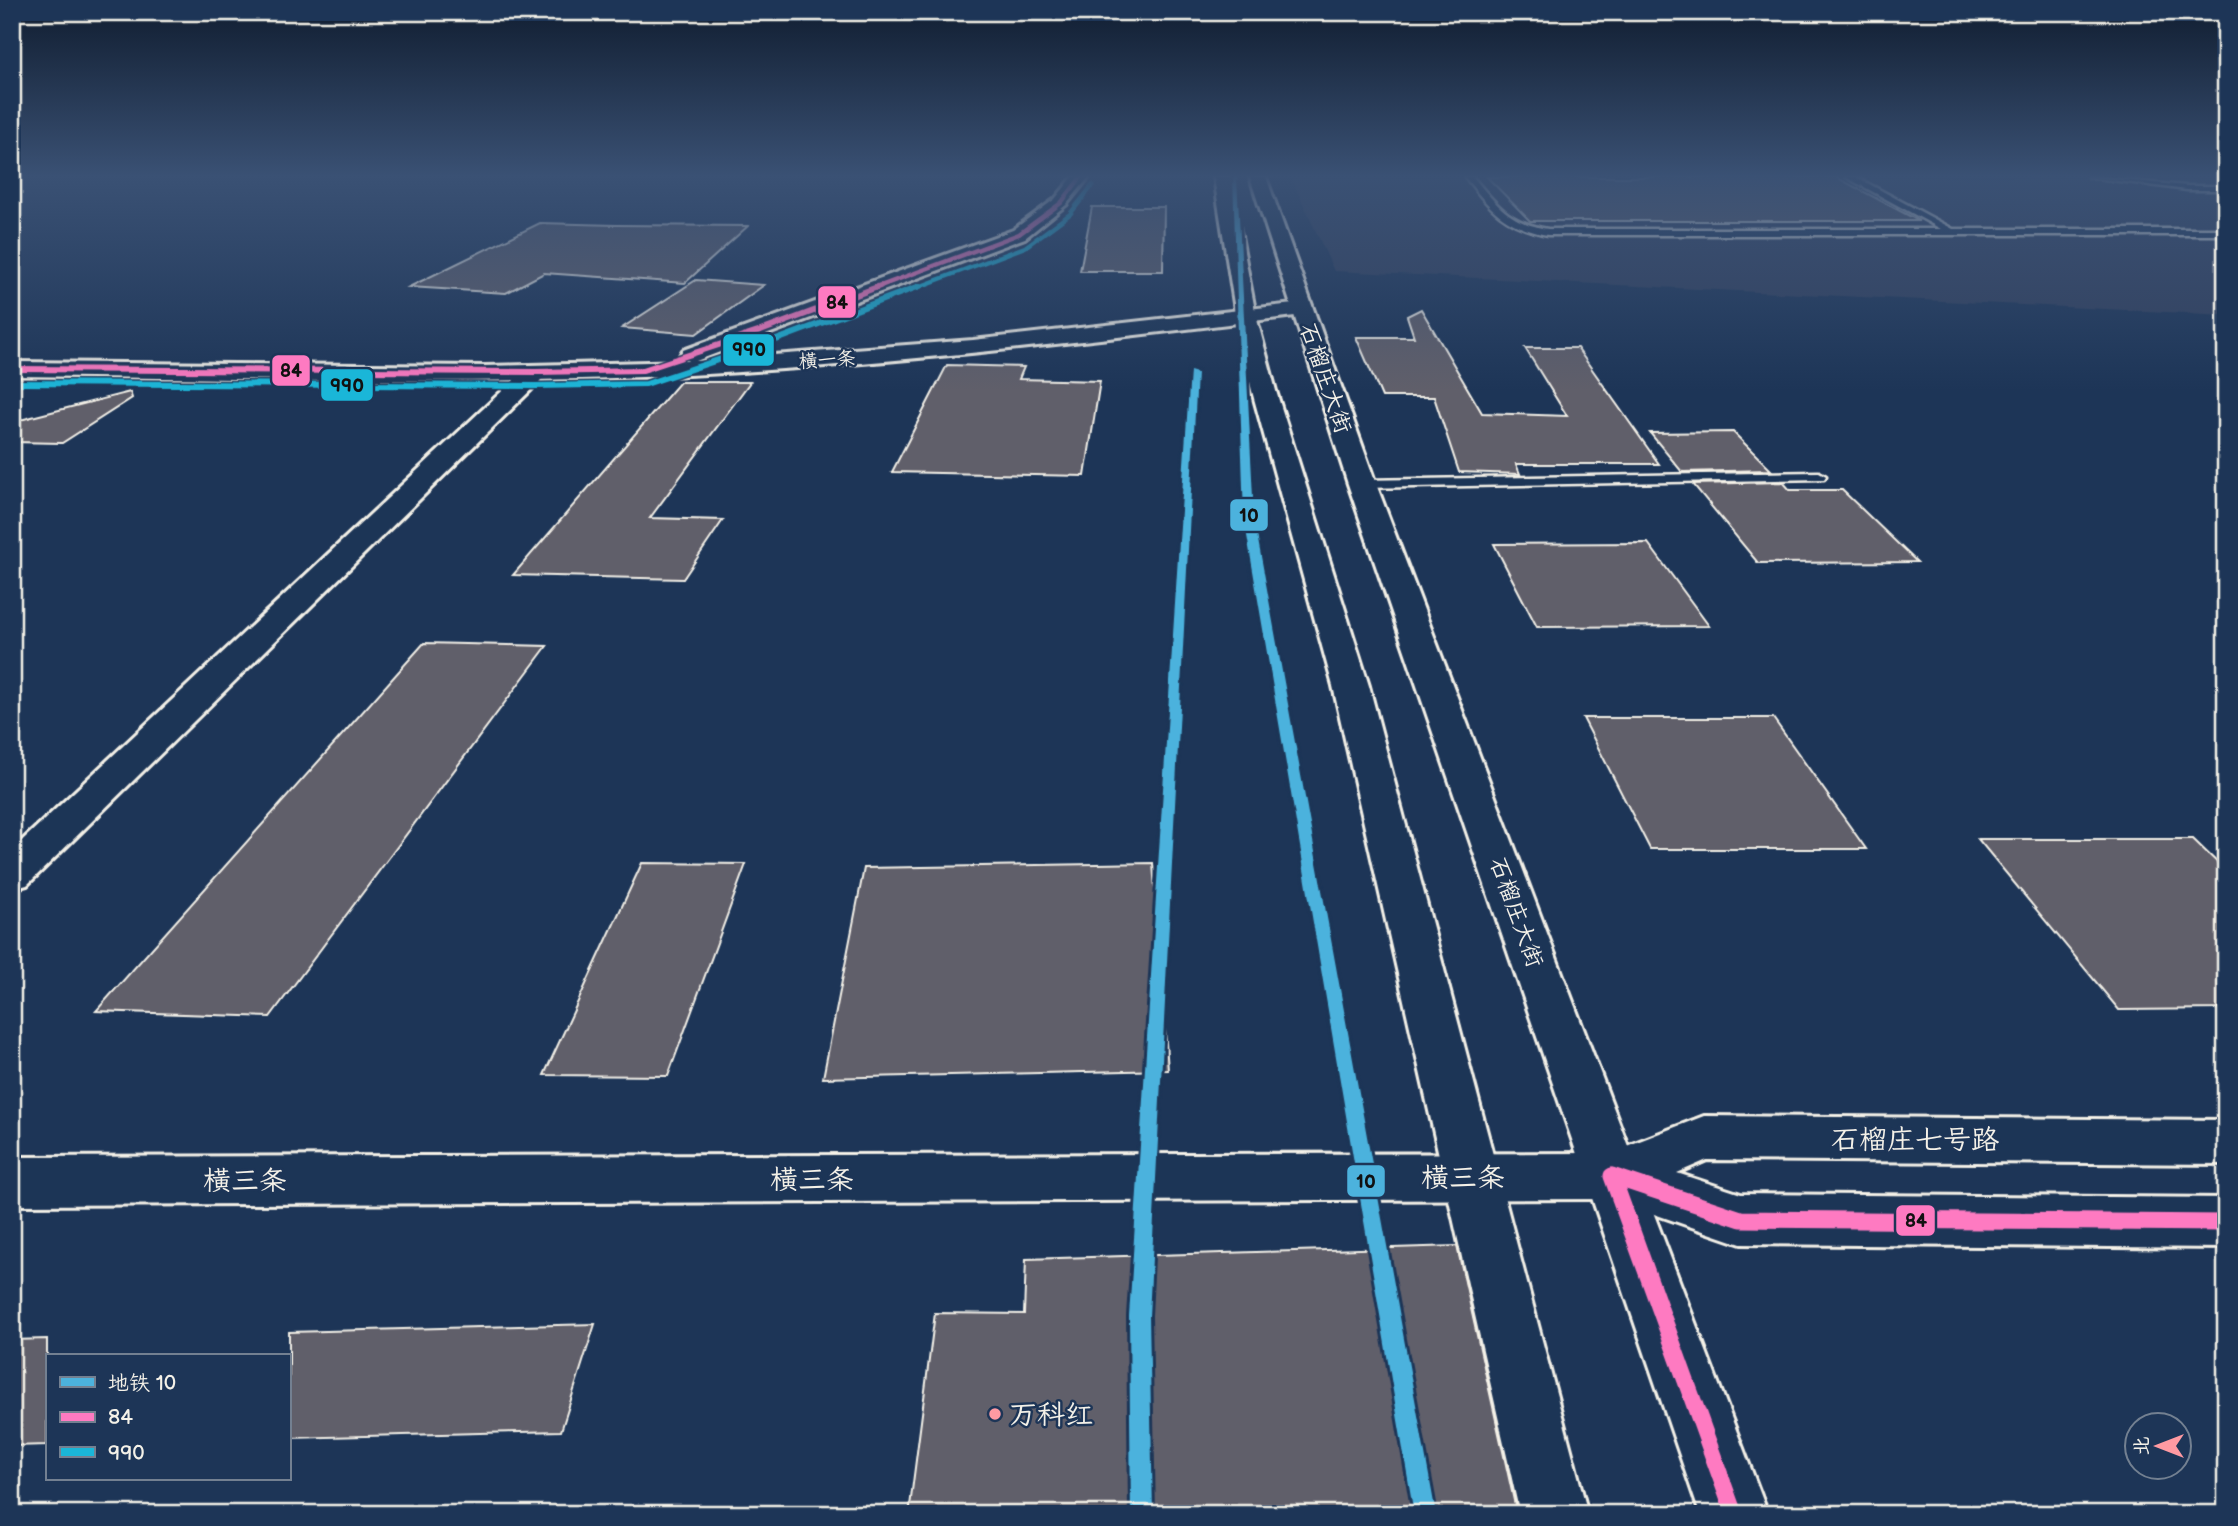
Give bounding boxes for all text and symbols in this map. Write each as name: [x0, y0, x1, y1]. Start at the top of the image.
line badge: 84: [817, 285, 857, 319]
text: 84: [826, 292, 848, 315]
street label: 石榴庄大街: [1293, 319, 1357, 437]
line badge: 990: [722, 333, 775, 367]
text: 990: [732, 339, 766, 362]
street label: 横一条: [798, 347, 856, 374]
line badge: 84: [271, 354, 311, 387]
text: 84: [280, 360, 302, 383]
line badge: 990: [320, 368, 374, 402]
text: 990: [330, 375, 364, 398]
line badge: 10: [1229, 498, 1269, 532]
text: 10: [1239, 505, 1259, 528]
street label: 石榴庄大街: [1483, 854, 1549, 971]
street label: 石榴庄七号路: [1831, 1124, 1999, 1157]
street label: 横三条: [1421, 1162, 1505, 1195]
street label: 横三条: [770, 1164, 854, 1197]
line badge: 10: [1346, 1164, 1386, 1198]
street label: 横三条: [203, 1165, 287, 1198]
text: 10: [1356, 1171, 1376, 1194]
line badge: 84: [1895, 1204, 1936, 1237]
text: 84: [1905, 1210, 1927, 1233]
legend: [46, 1354, 290, 1480]
text: 地铁 10: [108, 1371, 176, 1396]
place label: 万科红: [1009, 1399, 1093, 1432]
text: 84: [108, 1405, 133, 1430]
marker: 万科红: [987, 1406, 1003, 1422]
north arrow: [2122, 1410, 2192, 1480]
text: 北: [2131, 1436, 2154, 1456]
text: 990: [108, 1441, 145, 1466]

